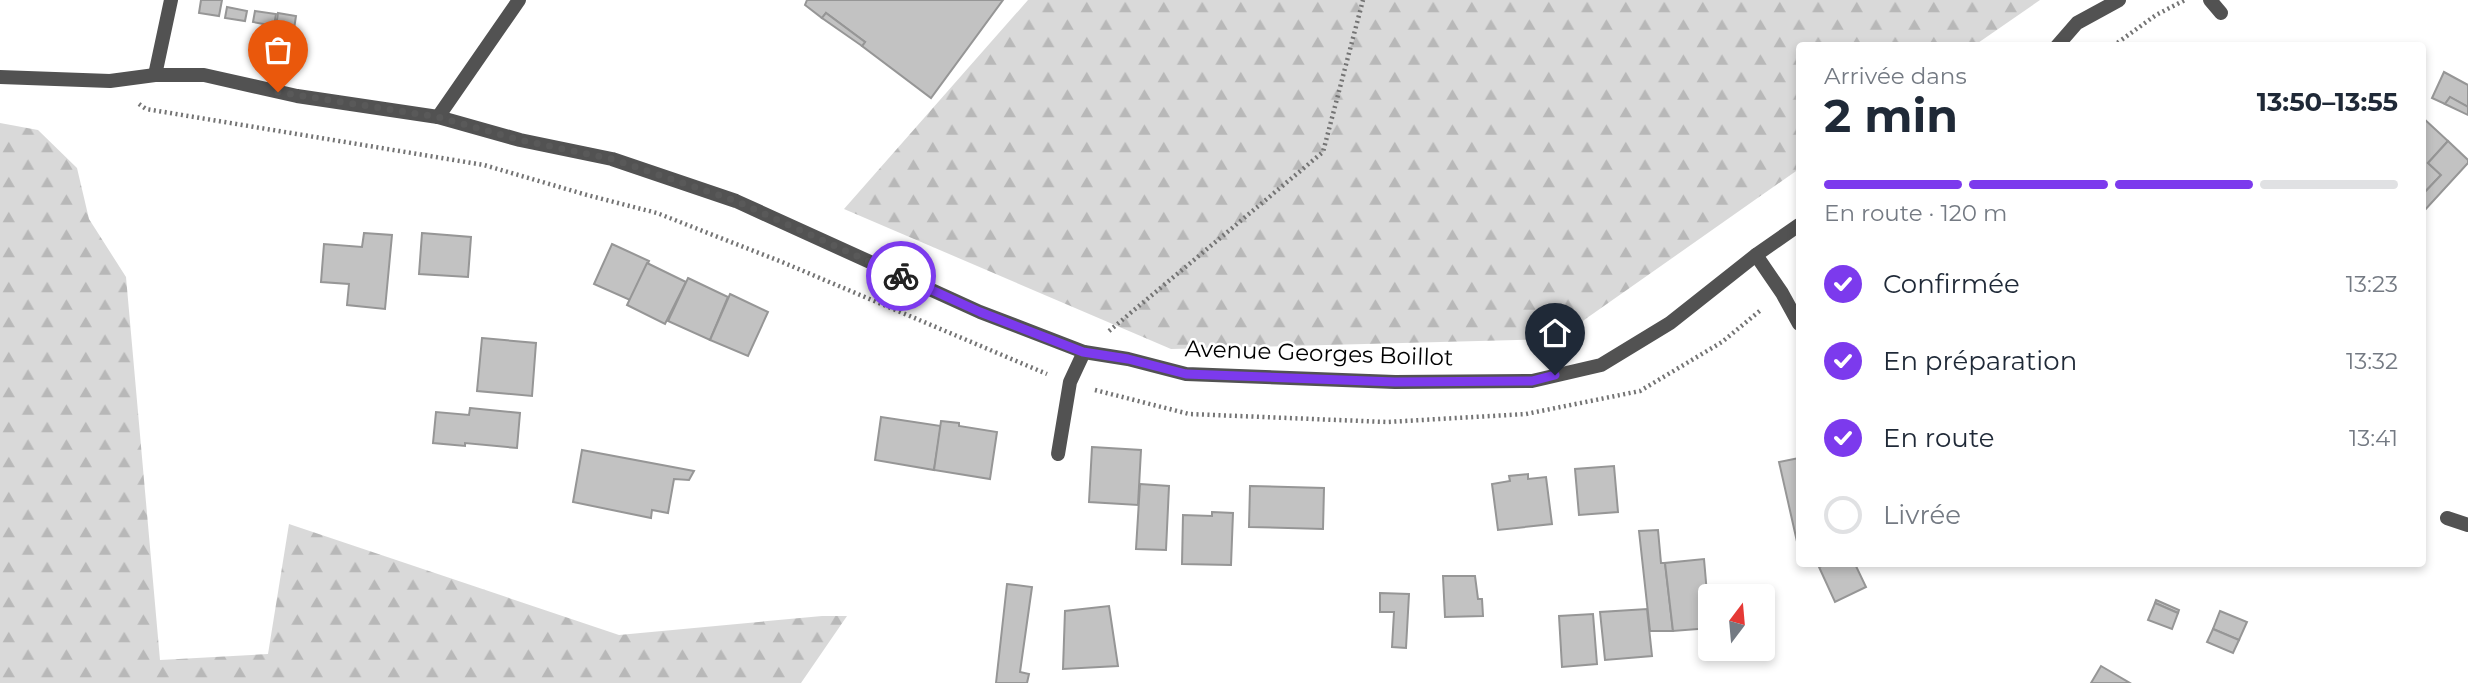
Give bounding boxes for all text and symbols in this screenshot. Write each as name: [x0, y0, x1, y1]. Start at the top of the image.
pin: [248, 20, 308, 92]
icon: bag: [259, 31, 297, 69]
text: Arrivée dans: [1824, 62, 1967, 90]
text: 13:50–13:55: [2257, 86, 2398, 118]
text: 2 min: [1824, 87, 1958, 144]
text: En route · 120 m: [1824, 199, 2007, 227]
courier: [866, 241, 936, 311]
icon: bike: [882, 257, 920, 295]
icon: check: [1824, 265, 1862, 303]
text: Confirmée: [1883, 268, 2020, 300]
text: 13:23: [2346, 270, 2398, 298]
pin: [1525, 303, 1585, 375]
icon: home: [1536, 314, 1574, 352]
street label: Avenue Georges Boillot: [1184, 334, 1454, 372]
icon: check: [1824, 342, 1862, 380]
text: En préparation: [1883, 345, 2077, 377]
text: 13:32: [2346, 347, 2398, 375]
icon: check: [1824, 419, 1862, 457]
text: En route: [1883, 422, 1994, 454]
text: 13:41: [2349, 424, 2398, 452]
text: Livrée: [1883, 499, 1961, 531]
north arrow: [1698, 584, 1774, 662]
map controls: [1698, 584, 1775, 661]

